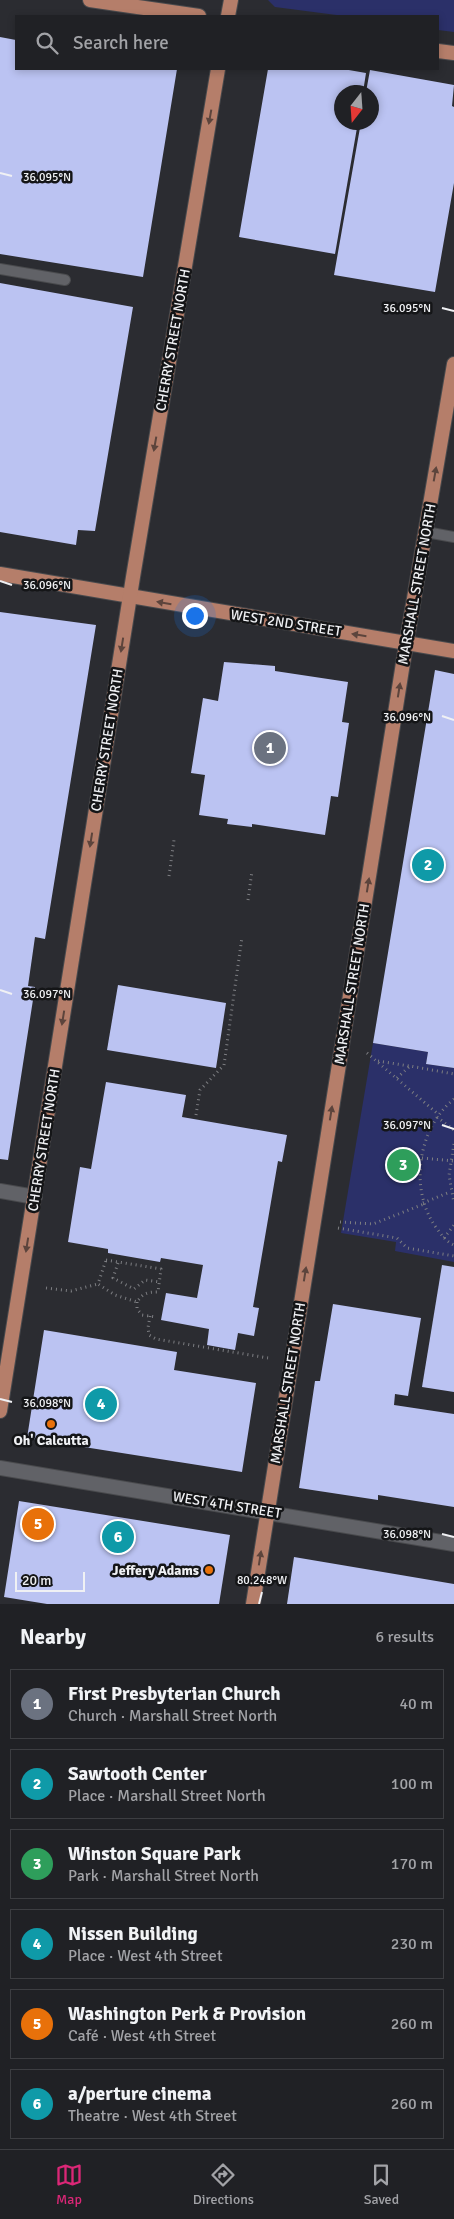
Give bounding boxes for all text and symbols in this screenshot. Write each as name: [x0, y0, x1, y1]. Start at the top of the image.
search box: [15, 15, 439, 70]
icon: search: [33, 29, 61, 57]
text: Search here: [73, 31, 169, 55]
north arrow: [334, 85, 379, 130]
one-way arrow: [206, 109, 214, 125]
text: 36.095°N: [23, 170, 71, 185]
street label: CHERRY STREET NORTH: [152, 268, 194, 412]
text: 36.095°N: [383, 301, 431, 316]
one-way arrow: [151, 436, 159, 452]
one-way arrow: [432, 466, 440, 482]
street label: MARSHALL STREET NORTH: [394, 502, 440, 666]
text: 36.096°N: [23, 578, 71, 593]
one-way arrow: [155, 599, 171, 607]
your location: [182, 603, 208, 629]
street label: WEST 2ND STREET: [229, 606, 343, 640]
one-way arrow: [350, 631, 366, 639]
one-way arrow: [118, 638, 126, 654]
street label: CHERRY STREET NORTH: [87, 667, 127, 813]
one-way arrow: [395, 681, 403, 697]
text: 36.096°N: [383, 710, 431, 725]
pin: 1: [254, 729, 286, 767]
one-way arrow: [86, 833, 94, 849]
pin: 2: [412, 846, 444, 884]
one-way arrow: [364, 876, 372, 892]
street label: MARSHALL STREET NORTH: [331, 902, 373, 1066]
text: 36.097°N: [23, 987, 71, 1002]
one-way arrow: [59, 1011, 67, 1027]
street label: CHERRY STREET NORTH: [24, 1067, 64, 1213]
one-way arrow: [328, 1105, 336, 1121]
text: 36.097°N: [383, 1118, 431, 1133]
pin: 3: [387, 1146, 419, 1184]
one-way arrow: [22, 1237, 30, 1253]
one-way arrow: [302, 1265, 310, 1281]
street label: MARSHALL STREET NORTH: [267, 1301, 309, 1465]
pin: 4: [85, 1385, 117, 1423]
text: 36.098°N: [23, 1396, 71, 1411]
marker: Oh' Calcutta: [45, 1418, 57, 1430]
place label: Oh' Calcutta: [13, 1432, 89, 1449]
street label: WEST 4TH STREET: [172, 1488, 283, 1522]
pin: 5: [22, 1505, 54, 1543]
pin: 6: [102, 1518, 134, 1556]
text: 36.098°N: [383, 1527, 431, 1542]
one-way arrow: [256, 1550, 264, 1566]
place label: Jeffery Adams: [112, 1562, 199, 1579]
marker: Jeffery Adams: [203, 1564, 215, 1576]
scale bar: [15, 1569, 85, 1592]
text: 20 m: [22, 1572, 51, 1589]
text: 80.248°W: [237, 1573, 287, 1588]
text: Nearby: [20, 1624, 86, 1650]
text: 6 results: [375, 1627, 434, 1647]
text: First Presbyterian Church: [68, 1682, 281, 1706]
text: 1: [33, 1694, 41, 1714]
text: 40 m: [399, 1694, 433, 1714]
text: Church · Marshall Street North: [68, 1706, 277, 1726]
text: Sawtooth Center: [68, 1762, 207, 1786]
text: 2: [33, 1774, 41, 1794]
text: 100 m: [391, 1774, 433, 1794]
text: Place · Marshall Street North: [68, 1786, 266, 1806]
text: Winston Square Park: [68, 1842, 241, 1866]
text: 3: [33, 1854, 41, 1874]
text: 170 m: [391, 1854, 433, 1874]
text: Park · Marshall Street North: [68, 1866, 259, 1886]
text: Nissen Building: [68, 1922, 198, 1946]
text: 4: [33, 1934, 41, 1954]
text: 230 m: [391, 1934, 433, 1954]
text: Place · West 4th Street: [68, 1946, 222, 1966]
text: Washington Perk & Provision: [68, 2002, 306, 2026]
text: 5: [33, 2014, 41, 2034]
text: 260 m: [391, 2014, 433, 2034]
text: Café · West 4th Street: [68, 2026, 216, 2046]
text: a/perture cinema: [68, 2082, 212, 2106]
text: 6: [33, 2094, 41, 2114]
text: 260 m: [391, 2094, 433, 2114]
text: Theatre · West 4th Street: [68, 2106, 237, 2126]
tab: Map: [55, 2161, 83, 2208]
tab: Directions: [193, 2161, 254, 2208]
tab: Saved: [364, 2161, 399, 2208]

